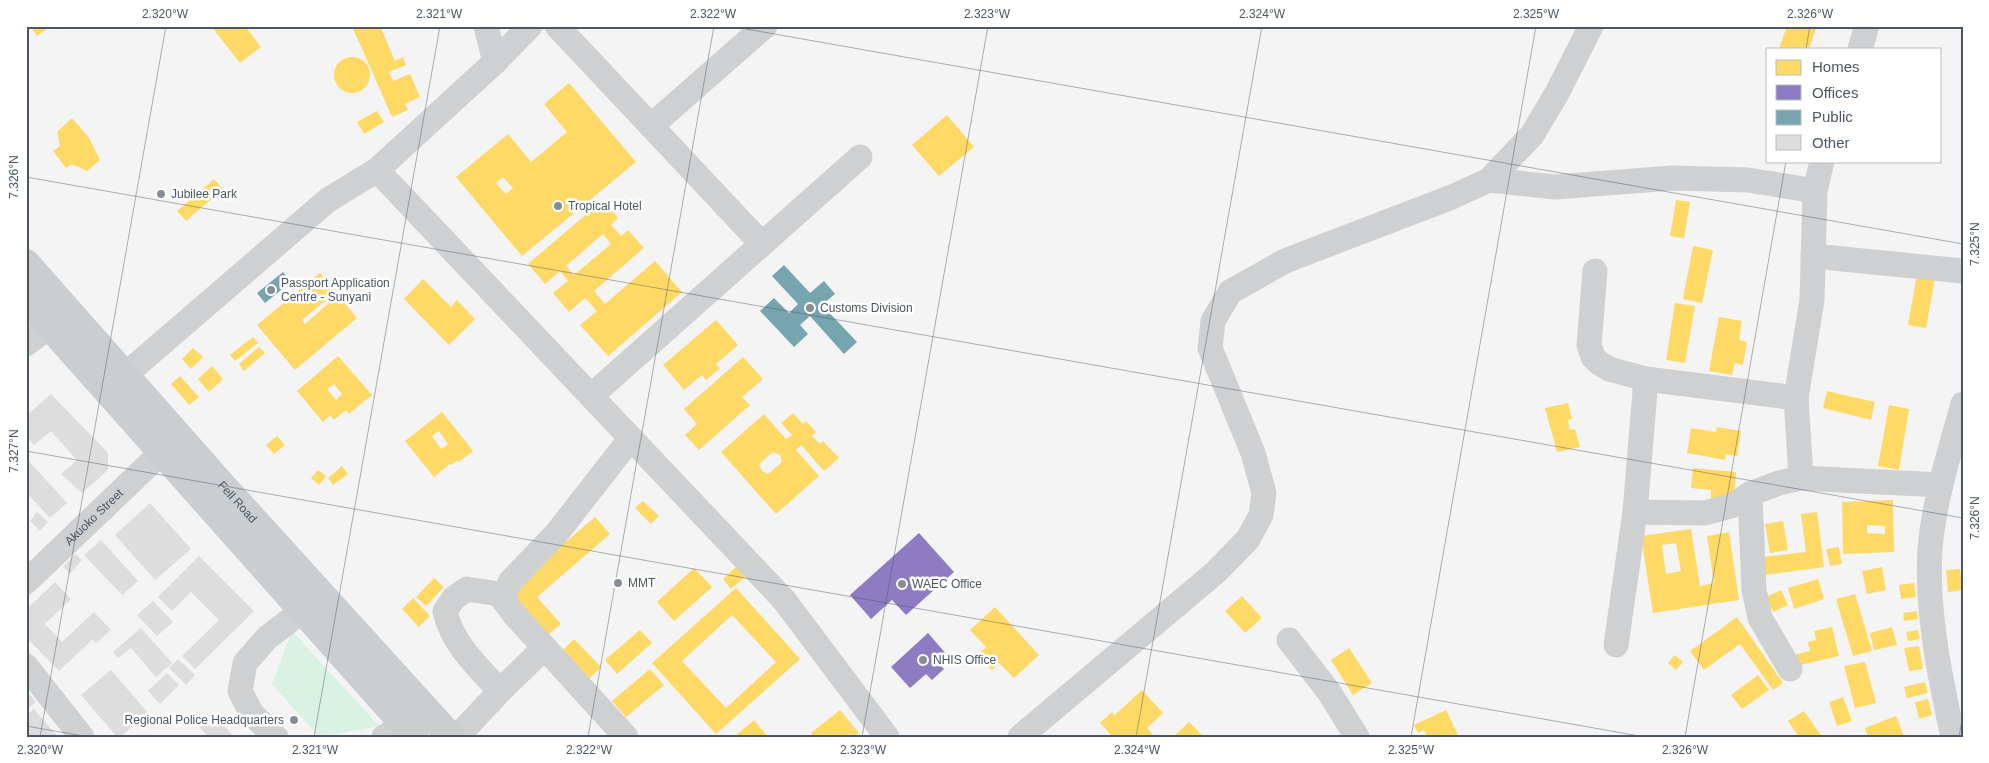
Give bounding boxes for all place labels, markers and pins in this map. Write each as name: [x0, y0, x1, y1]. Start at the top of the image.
place label: Jubilee Park: [171, 187, 238, 201]
marker: Jubilee Park: [155, 188, 167, 200]
place label: Tropical Hotel: [568, 199, 642, 213]
marker: Tropical Hotel: [552, 200, 564, 212]
place label: Passport Application Centre - Sunyani: [281, 276, 390, 304]
marker: Passport Application Centre - Sunyani: [265, 284, 277, 296]
place label: Customs Division: [820, 301, 913, 315]
marker: Customs Division: [804, 302, 816, 314]
place label: MMT: [628, 576, 656, 590]
marker: MMT: [612, 577, 624, 589]
place label: WAEC Office: [912, 577, 982, 591]
marker: WAEC Office: [896, 578, 908, 590]
place label: NHIS Office: [933, 653, 996, 667]
marker: NHIS Office: [917, 654, 929, 666]
place label: Regional Police Headquarters: [125, 713, 284, 727]
marker: Regional Police Headquarters: [288, 714, 300, 726]

